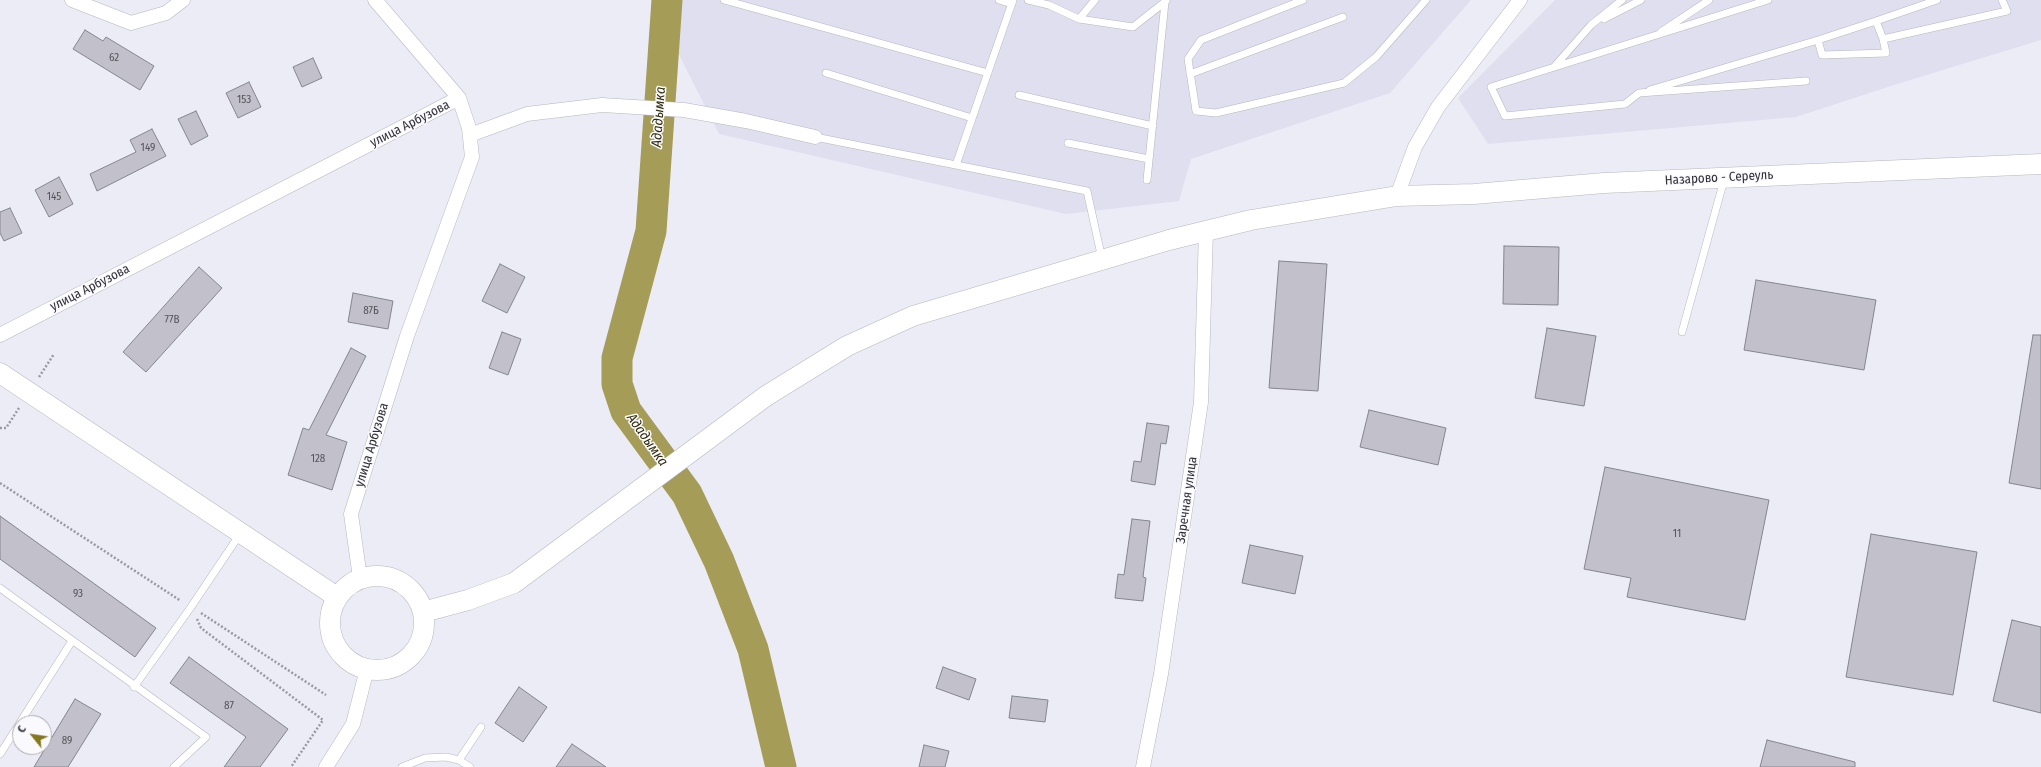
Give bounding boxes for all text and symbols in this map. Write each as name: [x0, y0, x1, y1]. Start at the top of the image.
house number: 62: [109, 51, 119, 65]
water label: Ададымка: [649, 86, 669, 148]
house number: 153: [237, 93, 251, 107]
street label: улица Арбузова: [368, 97, 452, 151]
house number: 149: [141, 141, 155, 155]
street label: Назарово - Сереуль: [1664, 167, 1774, 189]
house number: 145: [47, 190, 61, 204]
street label: улица Арбузова: [48, 261, 132, 315]
house number: 87Б: [363, 304, 379, 318]
house number: 77В: [165, 313, 179, 327]
street label: улица Арбузова: [352, 401, 392, 489]
water label: Ададымка: [623, 410, 671, 470]
house number: 128: [311, 452, 325, 466]
street label: Заречная улица: [1173, 456, 1201, 544]
house number: 11: [1673, 527, 1681, 541]
house number: 93: [73, 587, 83, 601]
house number: 87: [224, 699, 234, 713]
north arrow: [12, 715, 52, 755]
text: С: [15, 724, 29, 735]
house number: 89: [62, 734, 72, 748]

